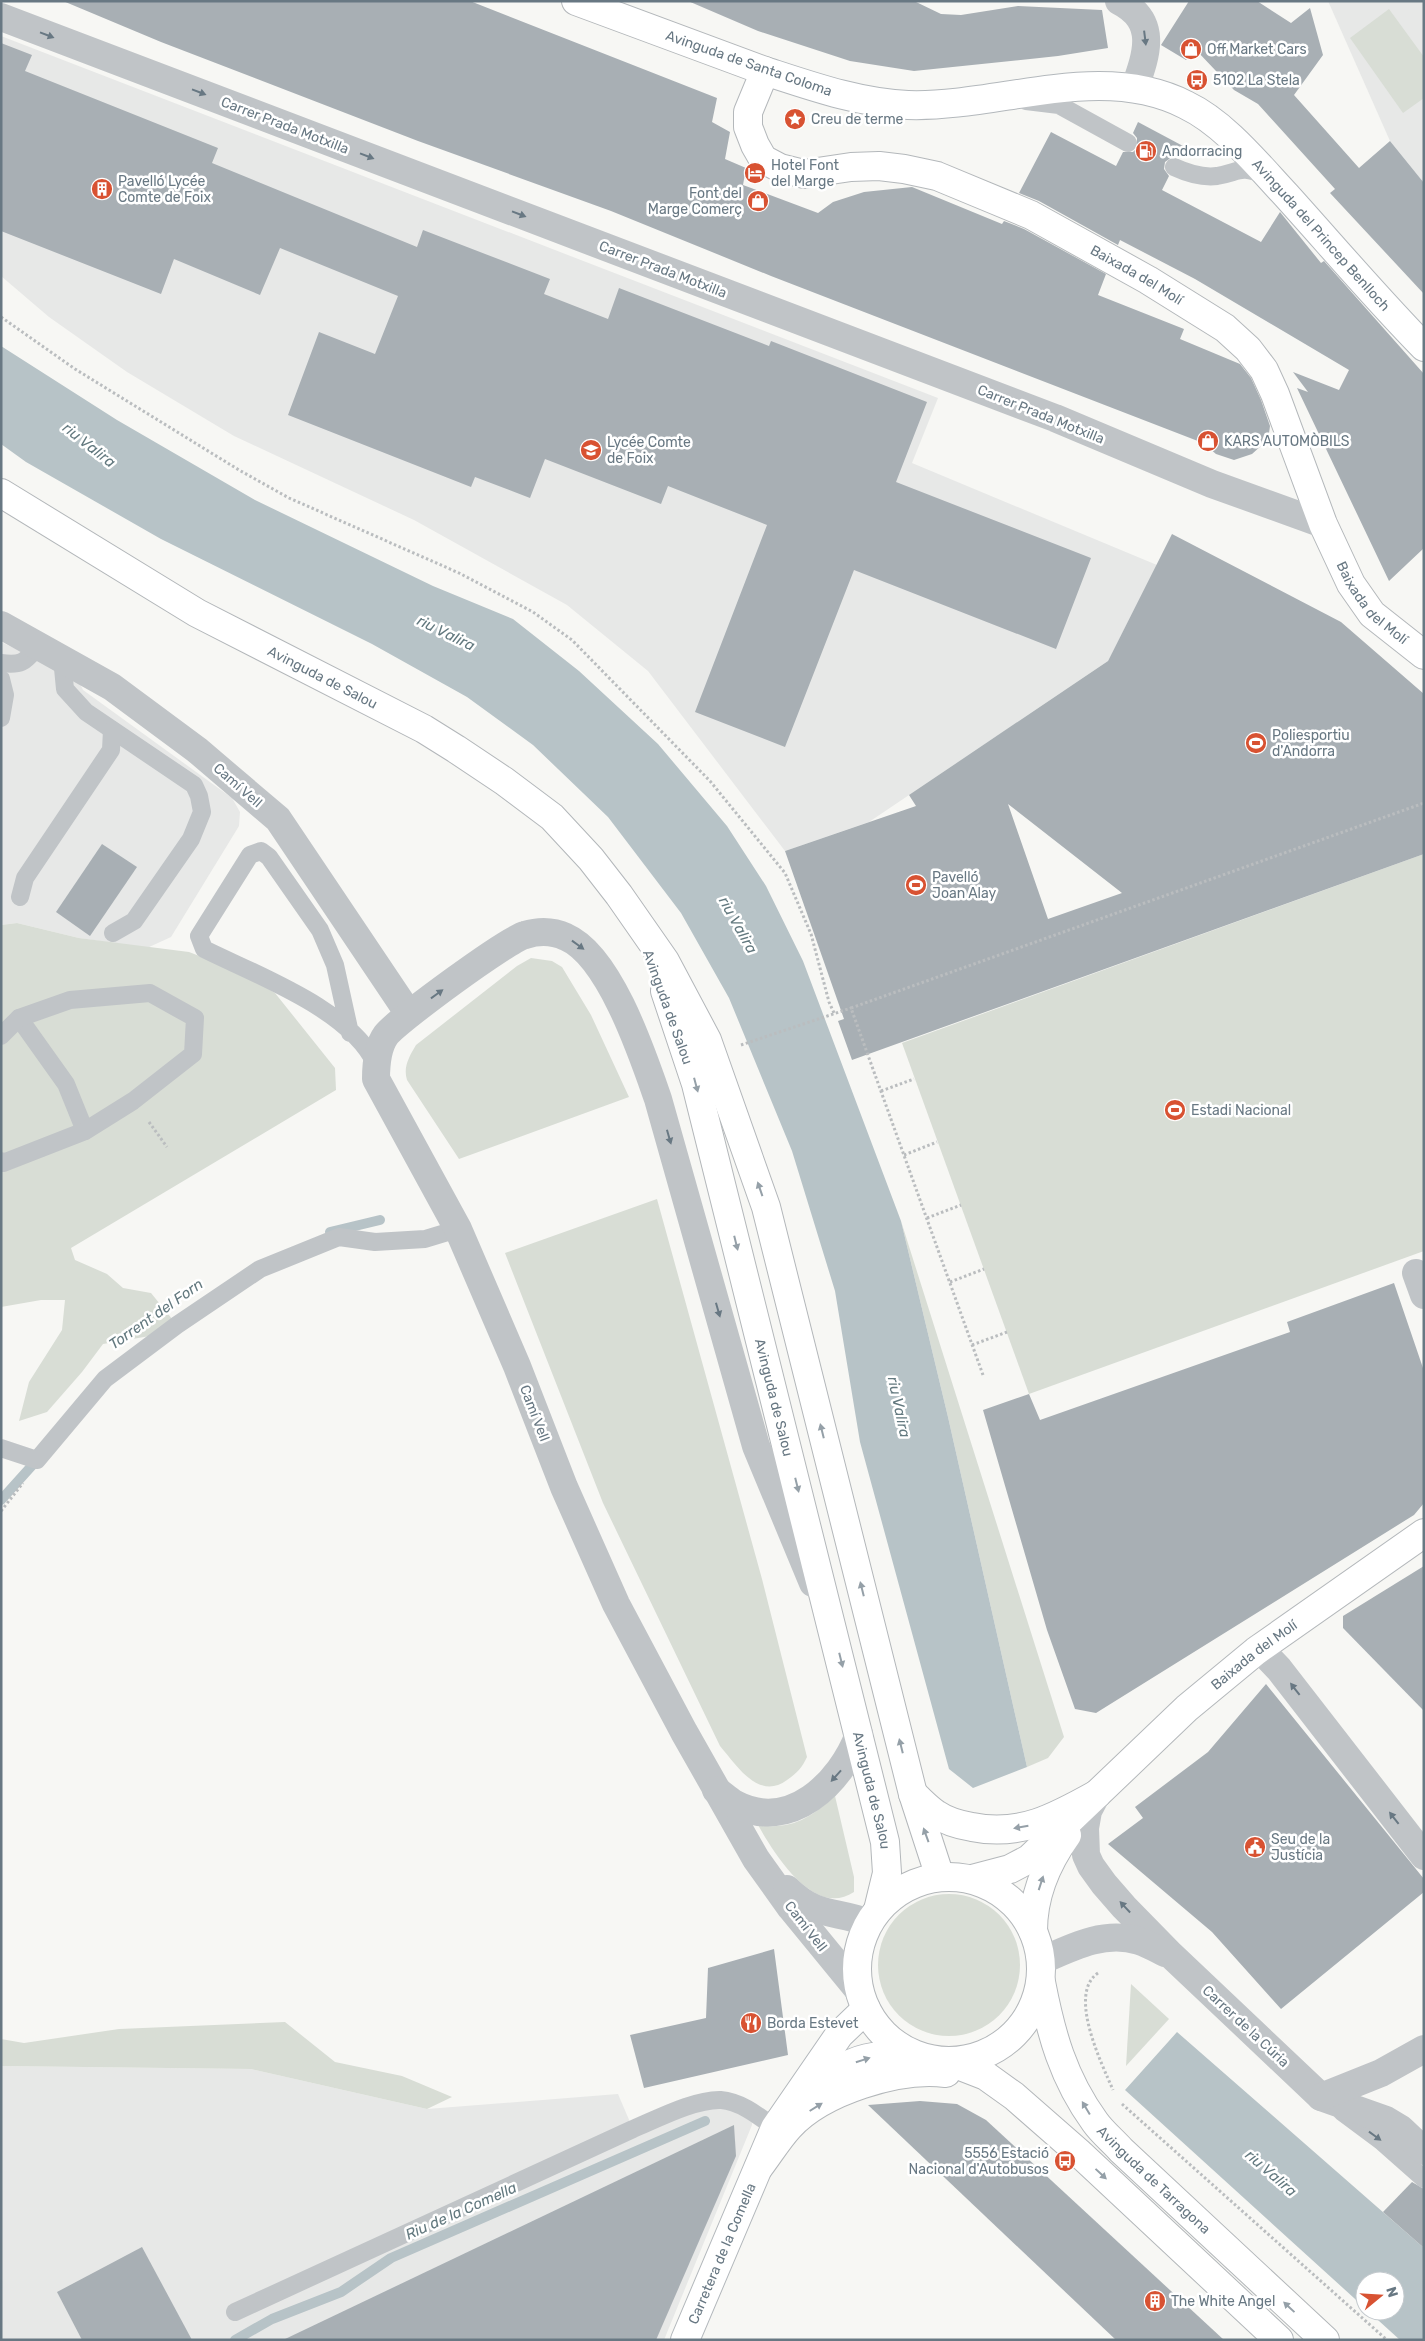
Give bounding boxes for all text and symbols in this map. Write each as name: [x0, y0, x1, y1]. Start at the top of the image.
street label: Avinguda de Santa Coloma: [663, 27, 834, 100]
one-way arrow: [40, 31, 54, 39]
one-way arrow: [1141, 31, 1149, 47]
shop icon: Off Market Cars: [1179, 37, 1203, 61]
place label: Off Market Cars: [1207, 41, 1307, 58]
bus stop icon: 5102 La Stela: [1185, 68, 1209, 92]
place label: 5102 La Stela: [1213, 72, 1300, 89]
one-way arrow: [192, 88, 207, 96]
street label: Carrer Prada Motxilla: [219, 93, 351, 158]
place icon: Creu de terme: [783, 107, 807, 131]
place label: Creu de terme: [811, 111, 904, 128]
fuel station icon: Andorracing: [1134, 139, 1158, 163]
place label: Andorracing: [1162, 143, 1242, 160]
one-way arrow: [360, 152, 375, 160]
street label: Avinguda del Princep Benlloch: [1248, 156, 1393, 315]
place label: Hotel Font del Marge: [771, 157, 840, 190]
hotel icon: Hotel Font del Marge: [743, 161, 767, 185]
place label: Pavelló Lycée Comte de Foix: [118, 173, 211, 206]
building icon: Pavelló Lycée Comte de Foix: [90, 177, 114, 201]
place label: Font del Marge Comerç: [648, 185, 742, 218]
shop icon: Font del Marge Comerç: [746, 189, 770, 213]
one-way arrow: [512, 210, 527, 218]
street label: Carrer Prada Motxilla: [597, 237, 729, 302]
street label: Baixada del Molí: [1087, 242, 1186, 309]
street label: Carrer Prada Motxilla: [975, 381, 1107, 448]
water label: riu Valira: [59, 419, 119, 471]
shop icon: KARS AUTOMÒBILS: [1196, 429, 1220, 453]
place label: KARS AUTOMÒBILS: [1224, 432, 1350, 450]
place label: Lycée Comte de Foix: [607, 434, 691, 467]
school or university icon: Lycée Comte de Foix: [579, 438, 603, 462]
street label: Baixada del Molí: [1333, 559, 1412, 648]
water label: riu Valira: [414, 611, 478, 655]
street label: Avinguda de Salou: [265, 643, 380, 713]
place label: Poliesportiu d'Andorra: [1272, 727, 1350, 760]
sports icon: Poliesportiu d'Andorra: [1244, 731, 1268, 755]
street label: Camí Vell: [210, 760, 266, 811]
place label: Pavelló Joan Alay: [932, 869, 997, 902]
sports icon: Pavelló Joan Alay: [904, 873, 928, 897]
water label: riu Valira: [715, 893, 761, 957]
one-way arrow: [571, 940, 585, 950]
street label: Avinguda de Salou: [639, 948, 696, 1067]
one-way arrow: [431, 989, 444, 999]
one-way arrow: [692, 1078, 700, 1093]
sports icon: Estadi Nacional: [1163, 1098, 1187, 1122]
place label: Estadi Nacional: [1191, 1102, 1291, 1119]
one-way arrow: [665, 1129, 673, 1144]
one-way arrow: [756, 1181, 764, 1196]
one-way arrow: [732, 1236, 740, 1251]
water label: Torrent del Forn: [105, 1275, 207, 1353]
one-way arrow: [714, 1303, 722, 1318]
street label: Avinguda de Salou: [751, 1337, 797, 1458]
water label: riu Valira: [884, 1375, 914, 1439]
street label: Camí Vell: [516, 1383, 553, 1444]
one-way arrow: [818, 1424, 826, 1439]
one-way arrow: [793, 1478, 801, 1493]
one-way arrow: [858, 1581, 866, 1596]
street label: Baixada del Molí: [1208, 1616, 1301, 1694]
one-way arrow: [837, 1652, 845, 1667]
one-way arrow: [1290, 1682, 1300, 1696]
street label: Avinguda de Salou: [849, 1730, 893, 1850]
one-way arrow: [897, 1739, 905, 1754]
one-way arrow: [830, 1769, 841, 1782]
one-way arrow: [1389, 1811, 1399, 1825]
one-way arrow: [1013, 1824, 1029, 1832]
one-way arrow: [922, 1828, 929, 1843]
place label: Seu de la Justícia: [1271, 1831, 1330, 1864]
public building icon: Seu de la Justícia: [1243, 1835, 1267, 1859]
one-way arrow: [1038, 1876, 1045, 1891]
street label: Camí Vell: [781, 1898, 830, 1955]
one-way arrow: [1119, 1902, 1131, 1914]
street label: Carrer de la Cúria: [1199, 1982, 1292, 2071]
restaurant icon: Borda Estevet: [739, 2011, 763, 2035]
place label: Borda Estevet: [767, 2015, 859, 2032]
one-way arrow: [856, 2056, 871, 2063]
one-way arrow: [1082, 2101, 1091, 2114]
one-way arrow: [810, 2103, 823, 2112]
street label: Avinguda de Tarragona: [1093, 2123, 1214, 2238]
one-way arrow: [1368, 2131, 1382, 2141]
place label: 5556 Estació Nacional d'Autobusos: [909, 2145, 1049, 2178]
water label: riu Valira: [1242, 2146, 1301, 2200]
bus stop icon: 5556 Estació Nacional d'Autobusos: [1053, 2149, 1077, 2173]
one-way arrow: [1095, 2168, 1107, 2180]
water label: Riu de la Comella: [403, 2178, 520, 2244]
street label: Carretera de la Comella: [685, 2181, 760, 2327]
north arrow: [1355, 2271, 1405, 2321]
text: N: [1382, 2285, 1402, 2300]
building icon: The White Angel: [1143, 2289, 1167, 2313]
place label: The White Angel: [1171, 2293, 1275, 2310]
one-way arrow: [1284, 2301, 1296, 2313]

